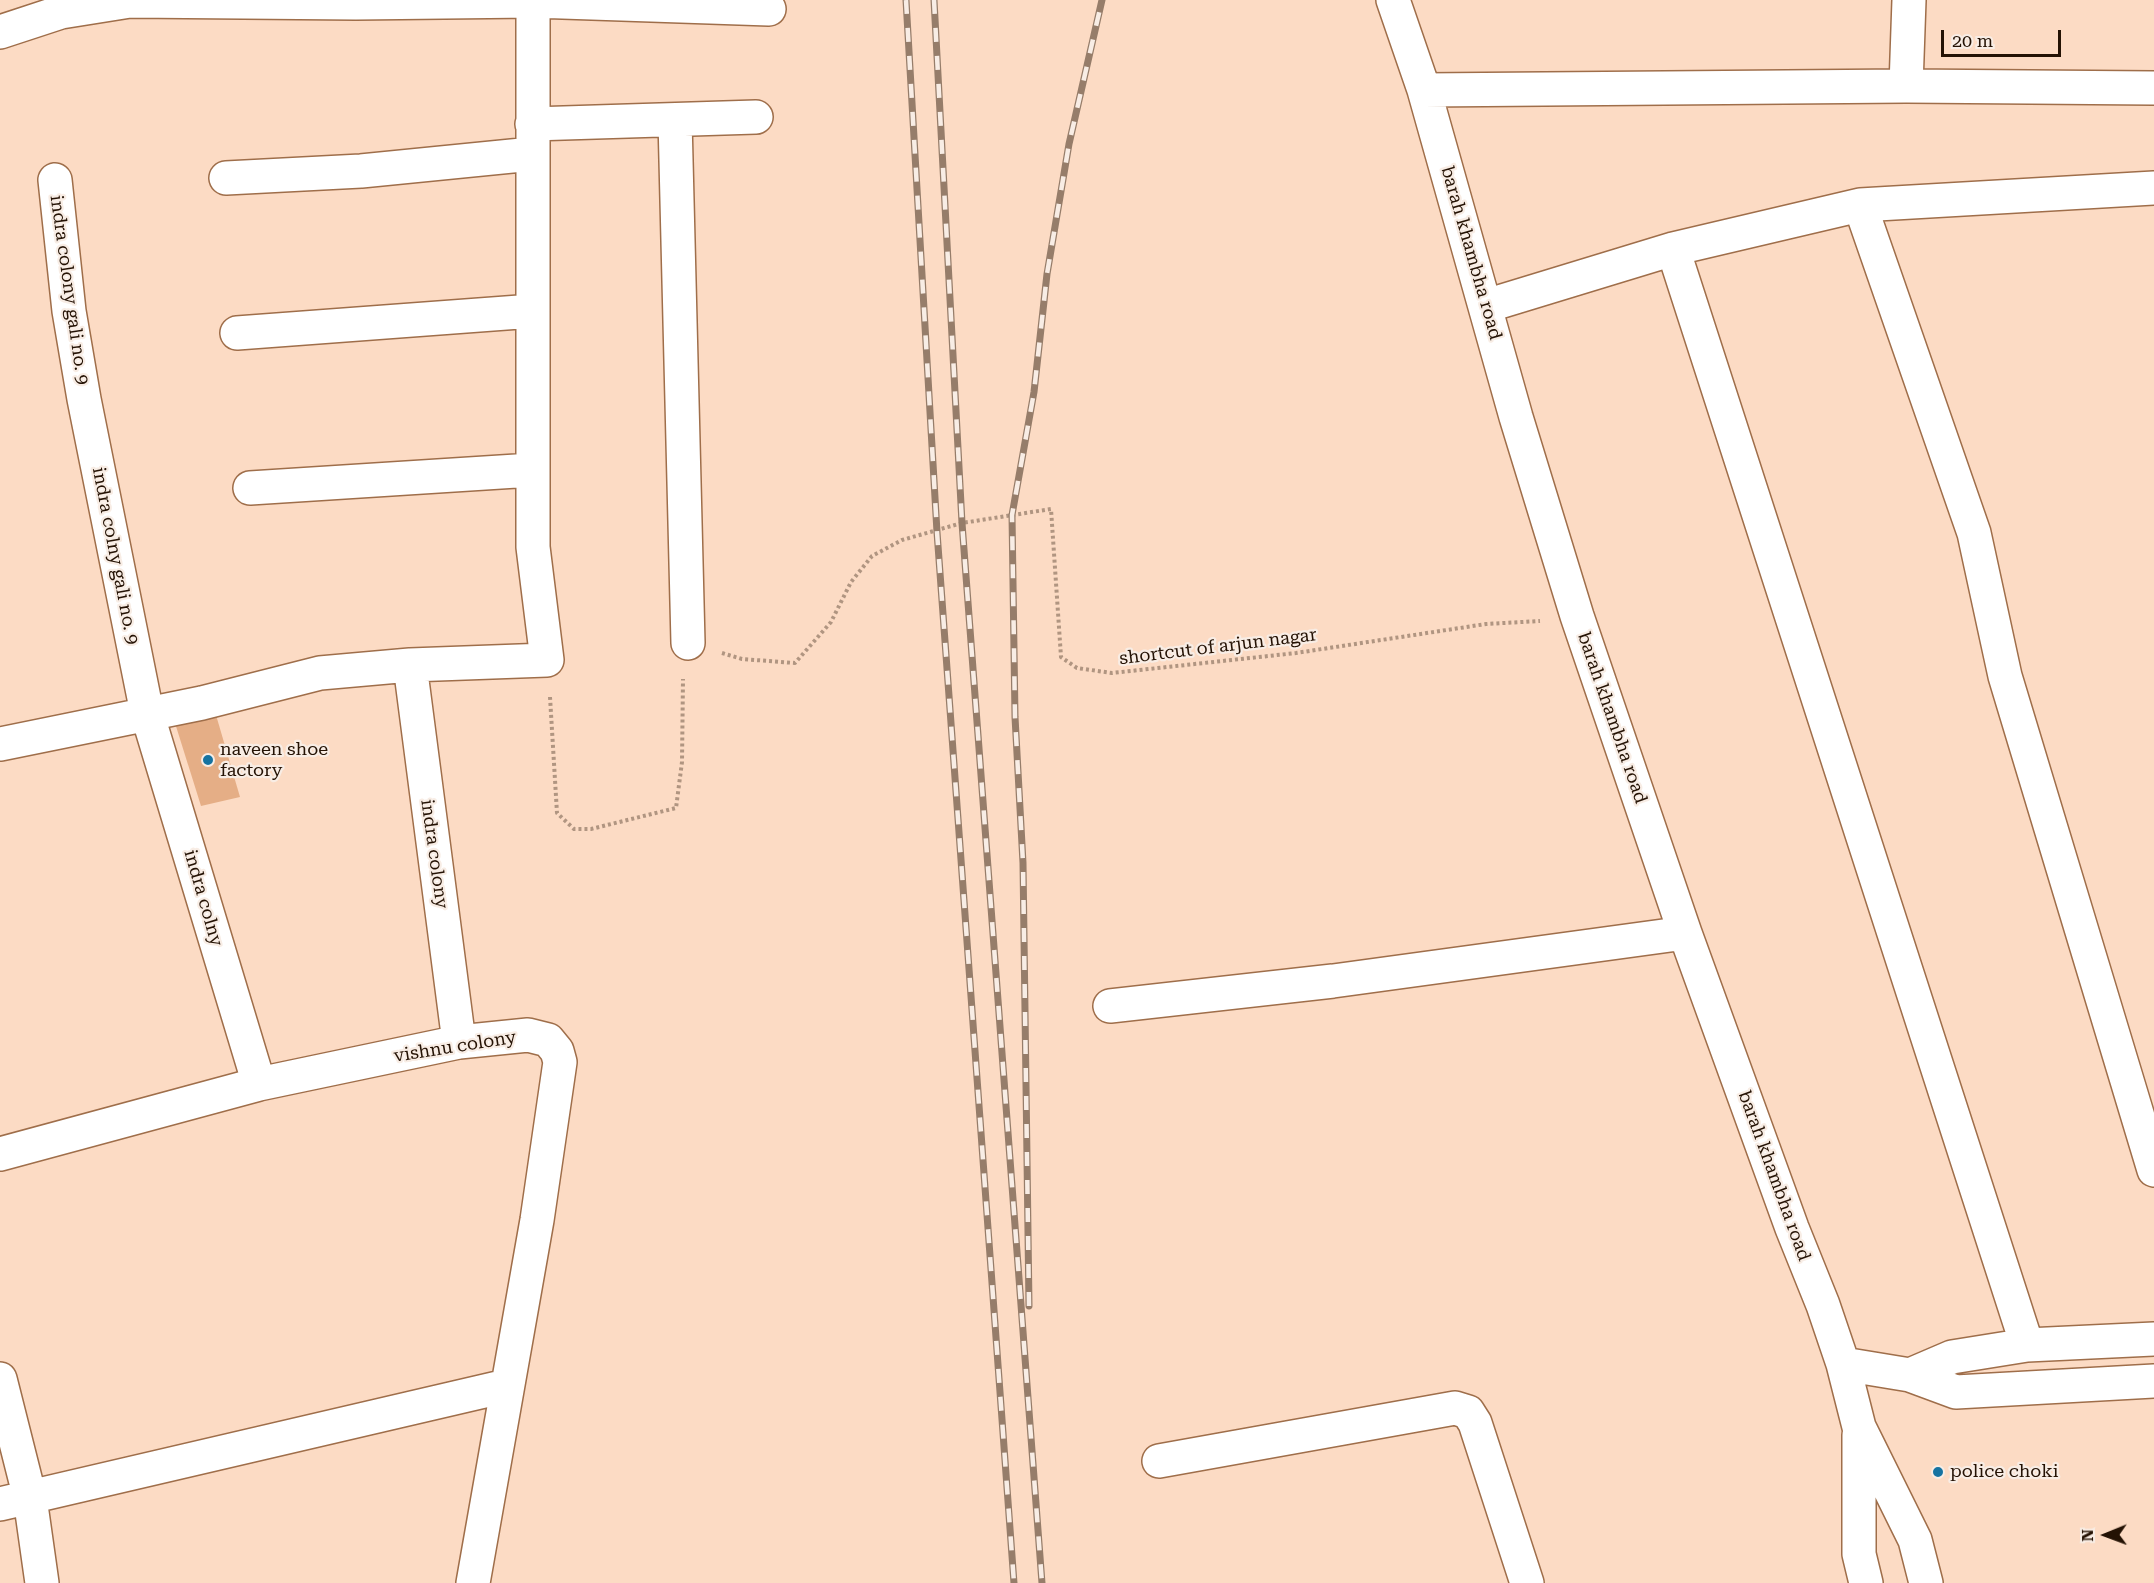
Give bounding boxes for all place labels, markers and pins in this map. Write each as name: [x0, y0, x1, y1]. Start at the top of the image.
place label: naveen shoe factory: [220, 739, 328, 782]
marker: naveen shoe factory: [201, 753, 215, 767]
place label: police choki: [1950, 1461, 2059, 1483]
marker: police choki: [1931, 1465, 1945, 1479]

